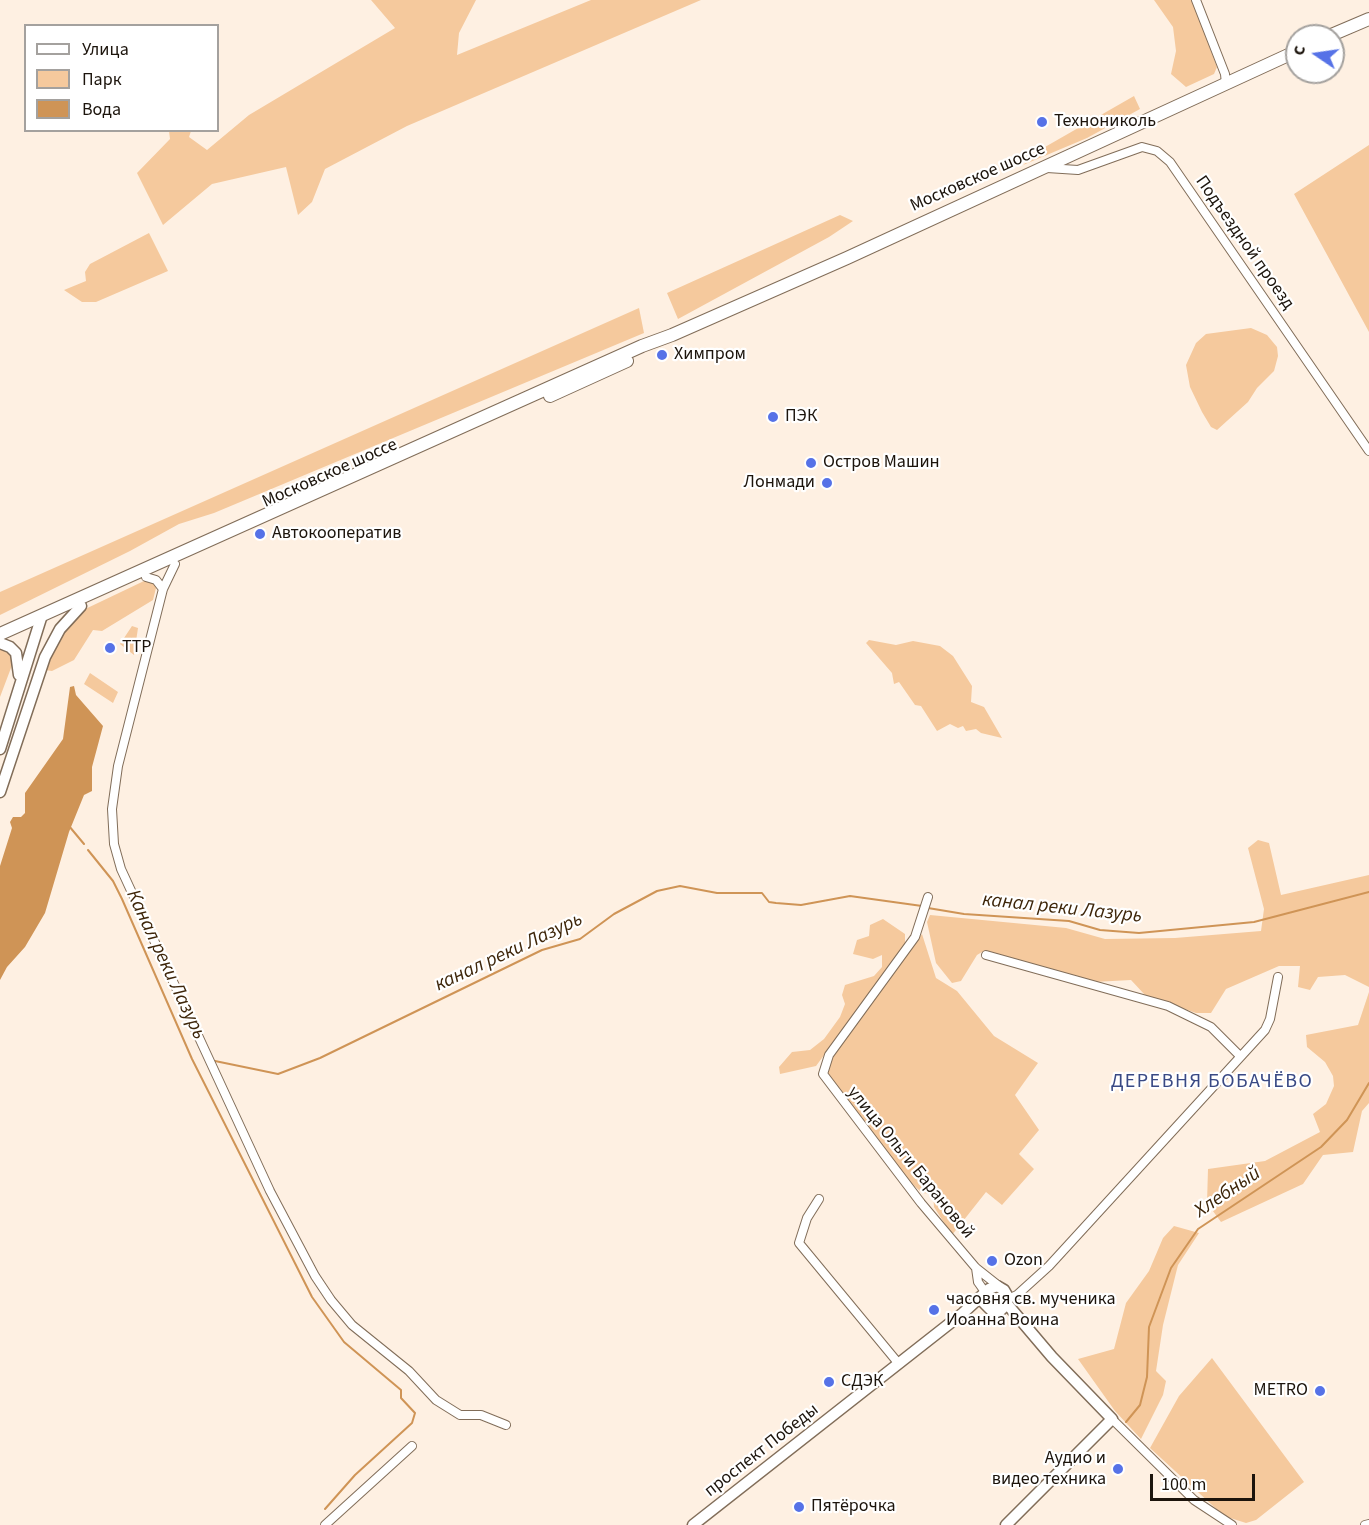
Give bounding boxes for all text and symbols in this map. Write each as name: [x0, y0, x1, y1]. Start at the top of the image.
legend: [24, 24, 219, 132]
north arrow: [1285, 24, 1345, 84]
text: Улица: [82, 37, 129, 62]
text: С: [1288, 43, 1311, 57]
text: Парк: [82, 67, 122, 92]
text: Вода: [82, 97, 121, 122]
place label: Технониколь: [1054, 111, 1156, 133]
marker: Технониколь: [1035, 115, 1049, 129]
street label: Московское шоссе: [907, 139, 1049, 217]
street label: Подъездной проезд: [1190, 172, 1298, 314]
place label: Химпром: [674, 344, 746, 366]
marker: Химпром: [655, 348, 669, 362]
place label: ПЭК: [785, 406, 817, 428]
marker: ПЭК: [766, 410, 780, 424]
street label: Московское шоссе: [259, 435, 401, 513]
place label: Остров Машин: [823, 452, 940, 474]
marker: Остров Машин: [804, 456, 818, 470]
place label: Лонмади: [744, 472, 815, 494]
marker: Лонмади: [820, 476, 834, 490]
place label: Автокооператив: [272, 523, 401, 545]
marker: Автокооператив: [253, 527, 267, 541]
place label: ТТР: [122, 637, 151, 659]
marker: ТТР: [103, 641, 117, 655]
water label: Канал реки Лазурь: [120, 886, 210, 1044]
water label: канал реки Лазурь: [981, 889, 1143, 929]
water label: канал реки Лазурь: [431, 908, 587, 998]
district label: ДЕРЕВНЯ БОБАЧЁВО: [1111, 1071, 1313, 1095]
street label: улица Ольги Барановой: [842, 1083, 978, 1243]
water label: Хлебный: [1190, 1162, 1266, 1224]
place label: Ozon: [1004, 1250, 1043, 1272]
marker: Ozon: [985, 1254, 999, 1268]
place label: часовня св. мученика Иоанна Воина: [946, 1289, 1115, 1332]
marker: часовня св. мученика Иоанна Воина: [927, 1303, 941, 1317]
place label: СДЭК: [841, 1371, 883, 1393]
marker: СДЭК: [822, 1375, 836, 1389]
place label: METRO: [1254, 1380, 1308, 1402]
marker: METRO: [1313, 1384, 1327, 1398]
street label: проспект Победы: [701, 1400, 823, 1502]
place label: Аудио и видео техника: [992, 1448, 1106, 1490]
marker: Аудио и видео техника: [1111, 1462, 1125, 1476]
scale bar: [1153, 1462, 1258, 1500]
text: 100 m: [1161, 1472, 1206, 1497]
place label: Пятёрочка: [811, 1496, 896, 1518]
marker: Пятёрочка: [792, 1500, 806, 1514]

